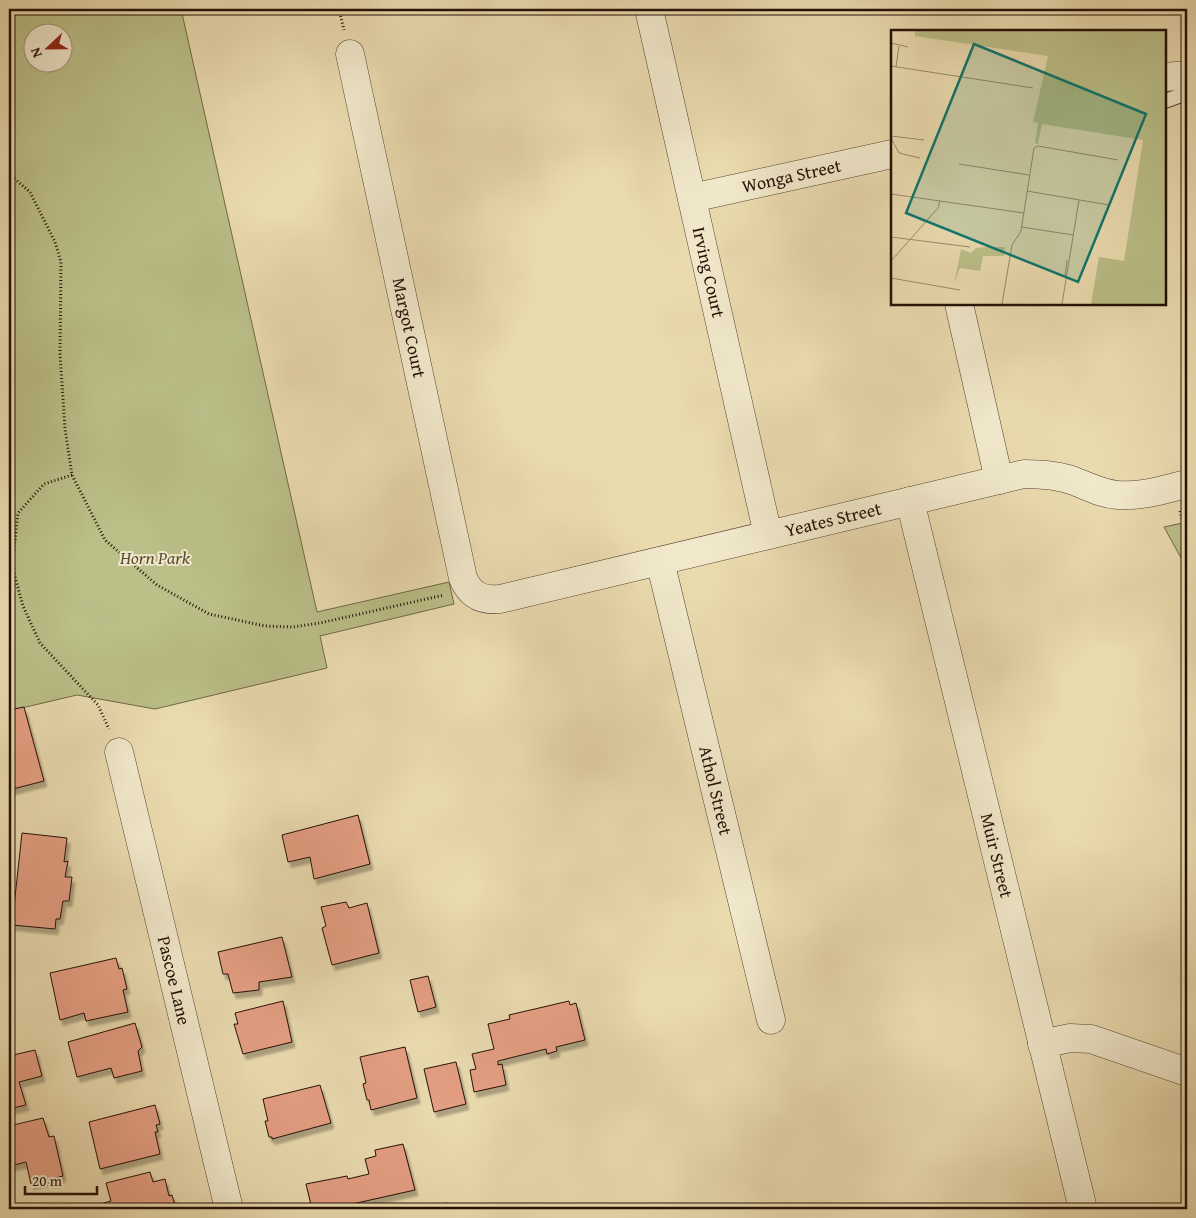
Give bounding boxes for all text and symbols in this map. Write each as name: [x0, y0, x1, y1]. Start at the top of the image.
north arrow: [22, 22, 72, 72]
inset map: [891, 30, 1166, 305]
text: N: [25, 44, 47, 61]
street label: Wonga Street: [739, 151, 844, 200]
street label: Irving Court: [686, 224, 733, 321]
street label: Margot Court: [386, 275, 434, 381]
street label: Yeates Street: [782, 494, 885, 544]
park label: Horn Park: [119, 544, 191, 571]
street label: Athol Street: [692, 743, 740, 838]
street label: Muir Street: [974, 810, 1021, 901]
street label: Pascoe Lane: [151, 933, 198, 1028]
scale bar: [25, 1163, 98, 1195]
text: 20 m: [32, 1170, 63, 1191]

